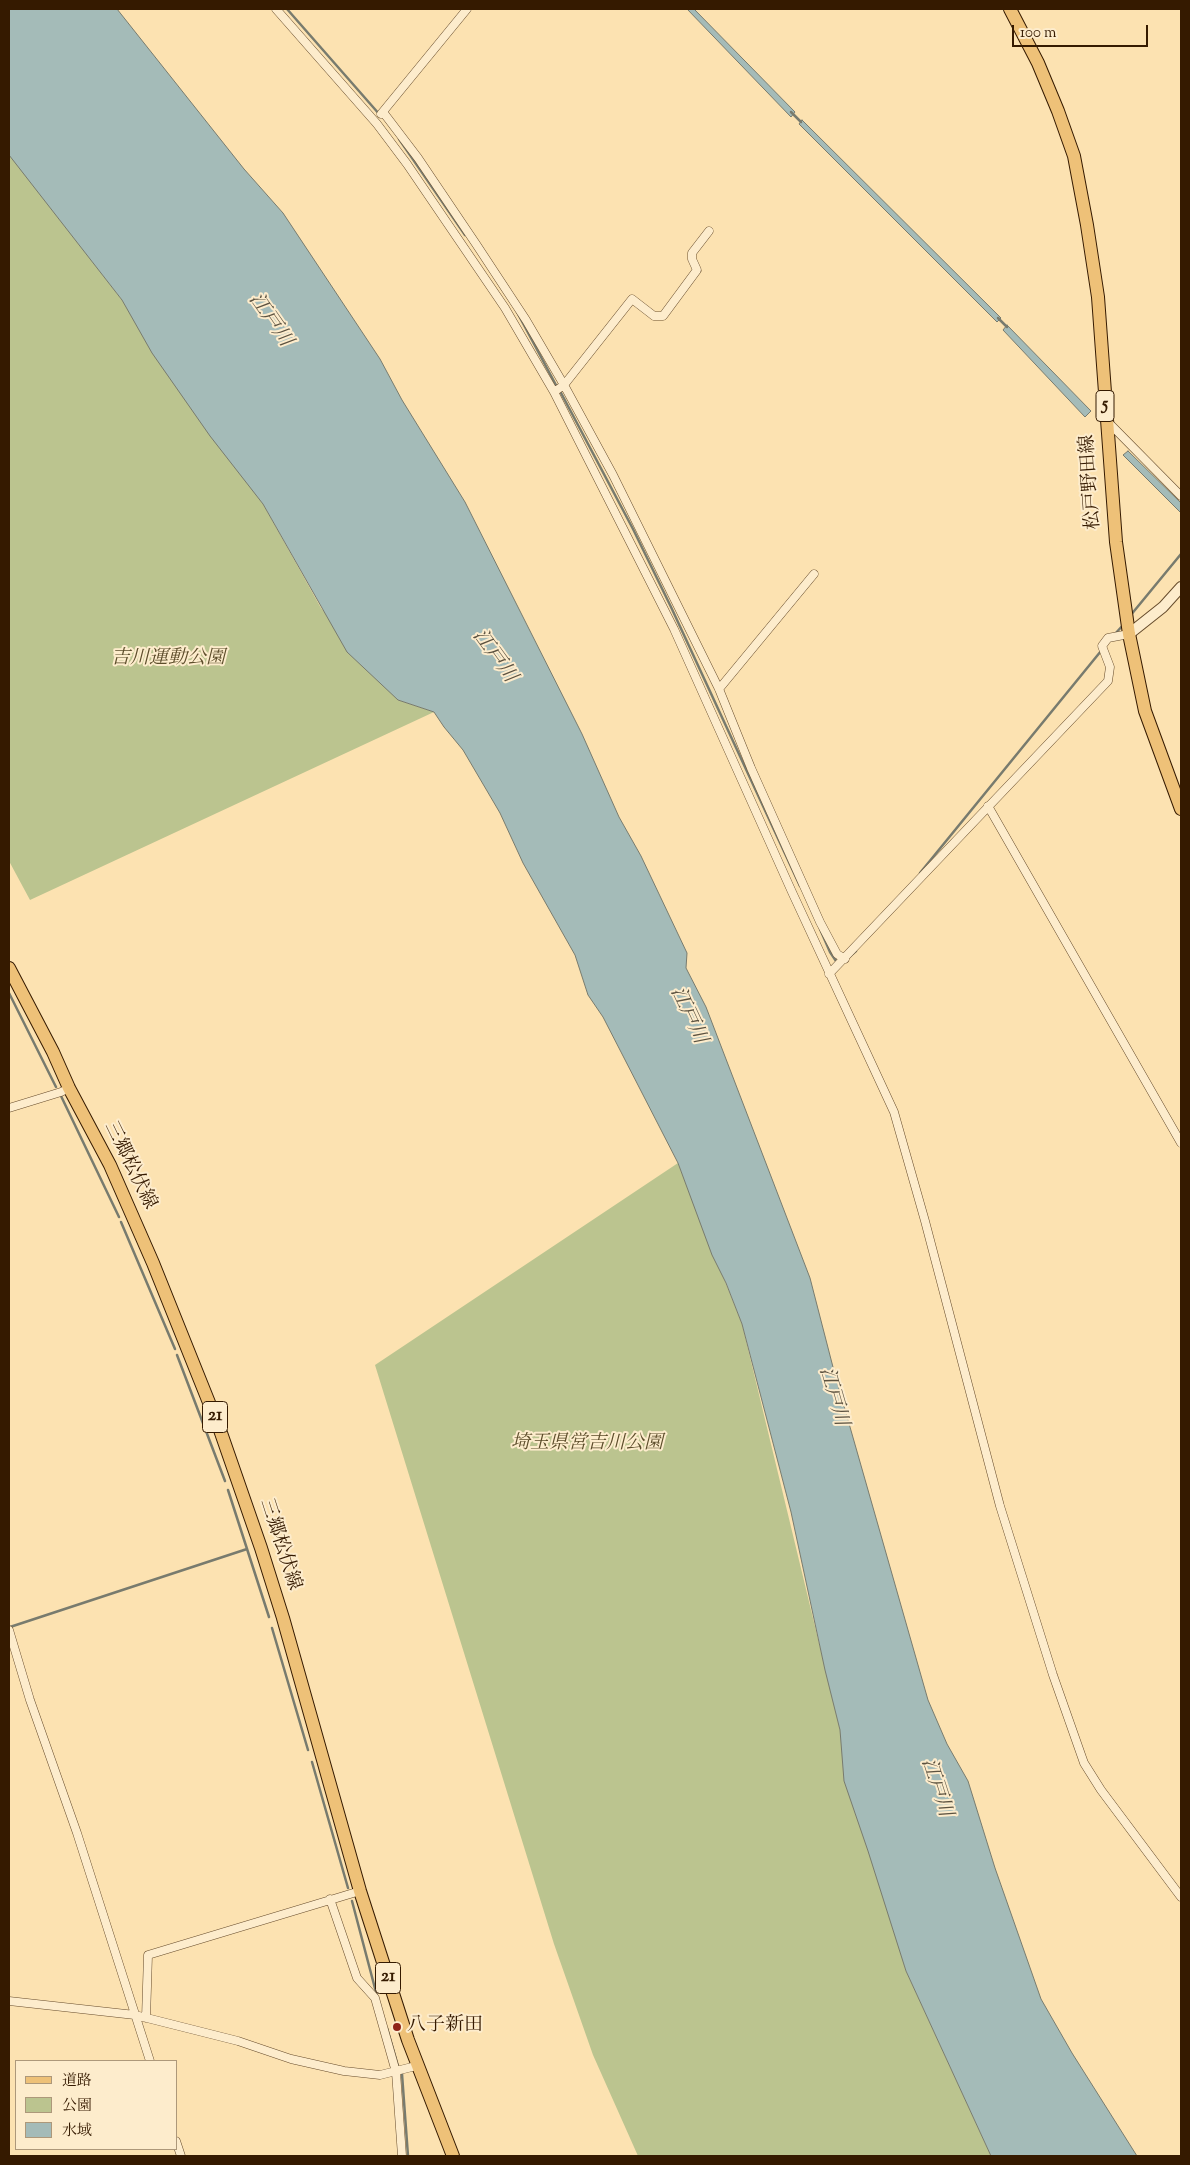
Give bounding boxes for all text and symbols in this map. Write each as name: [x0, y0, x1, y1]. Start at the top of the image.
scale bar: [1015, 15, 1151, 47]
text: 100 m: [1020, 23, 1056, 44]
water label: 江戸川: [242, 290, 296, 352]
road number: 5: [1096, 391, 1114, 422]
street label: 松戸野田線: [1077, 434, 1107, 530]
water label: 江戸川: [466, 626, 520, 688]
park label: 吉川運動公園: [111, 649, 225, 671]
water label: 江戸川: [663, 984, 711, 1048]
street label: 三郷松伏線: [98, 1118, 160, 1214]
water label: 江戸川: [812, 1365, 852, 1429]
road number: 21: [202, 1401, 228, 1432]
park label: 埼玉県営吉川公園: [511, 1434, 663, 1456]
street label: 三郷松伏線: [253, 1496, 305, 1594]
water label: 江戸川: [914, 1756, 956, 1820]
road number: 21: [376, 1962, 400, 1994]
place label: 八子新田: [407, 2016, 483, 2038]
marker: 八子新田: [391, 2021, 403, 2033]
legend: [15, 2060, 178, 2150]
text: 道路: [62, 2071, 92, 2092]
text: 公園: [62, 2096, 92, 2117]
text: 水域: [62, 2121, 92, 2142]

